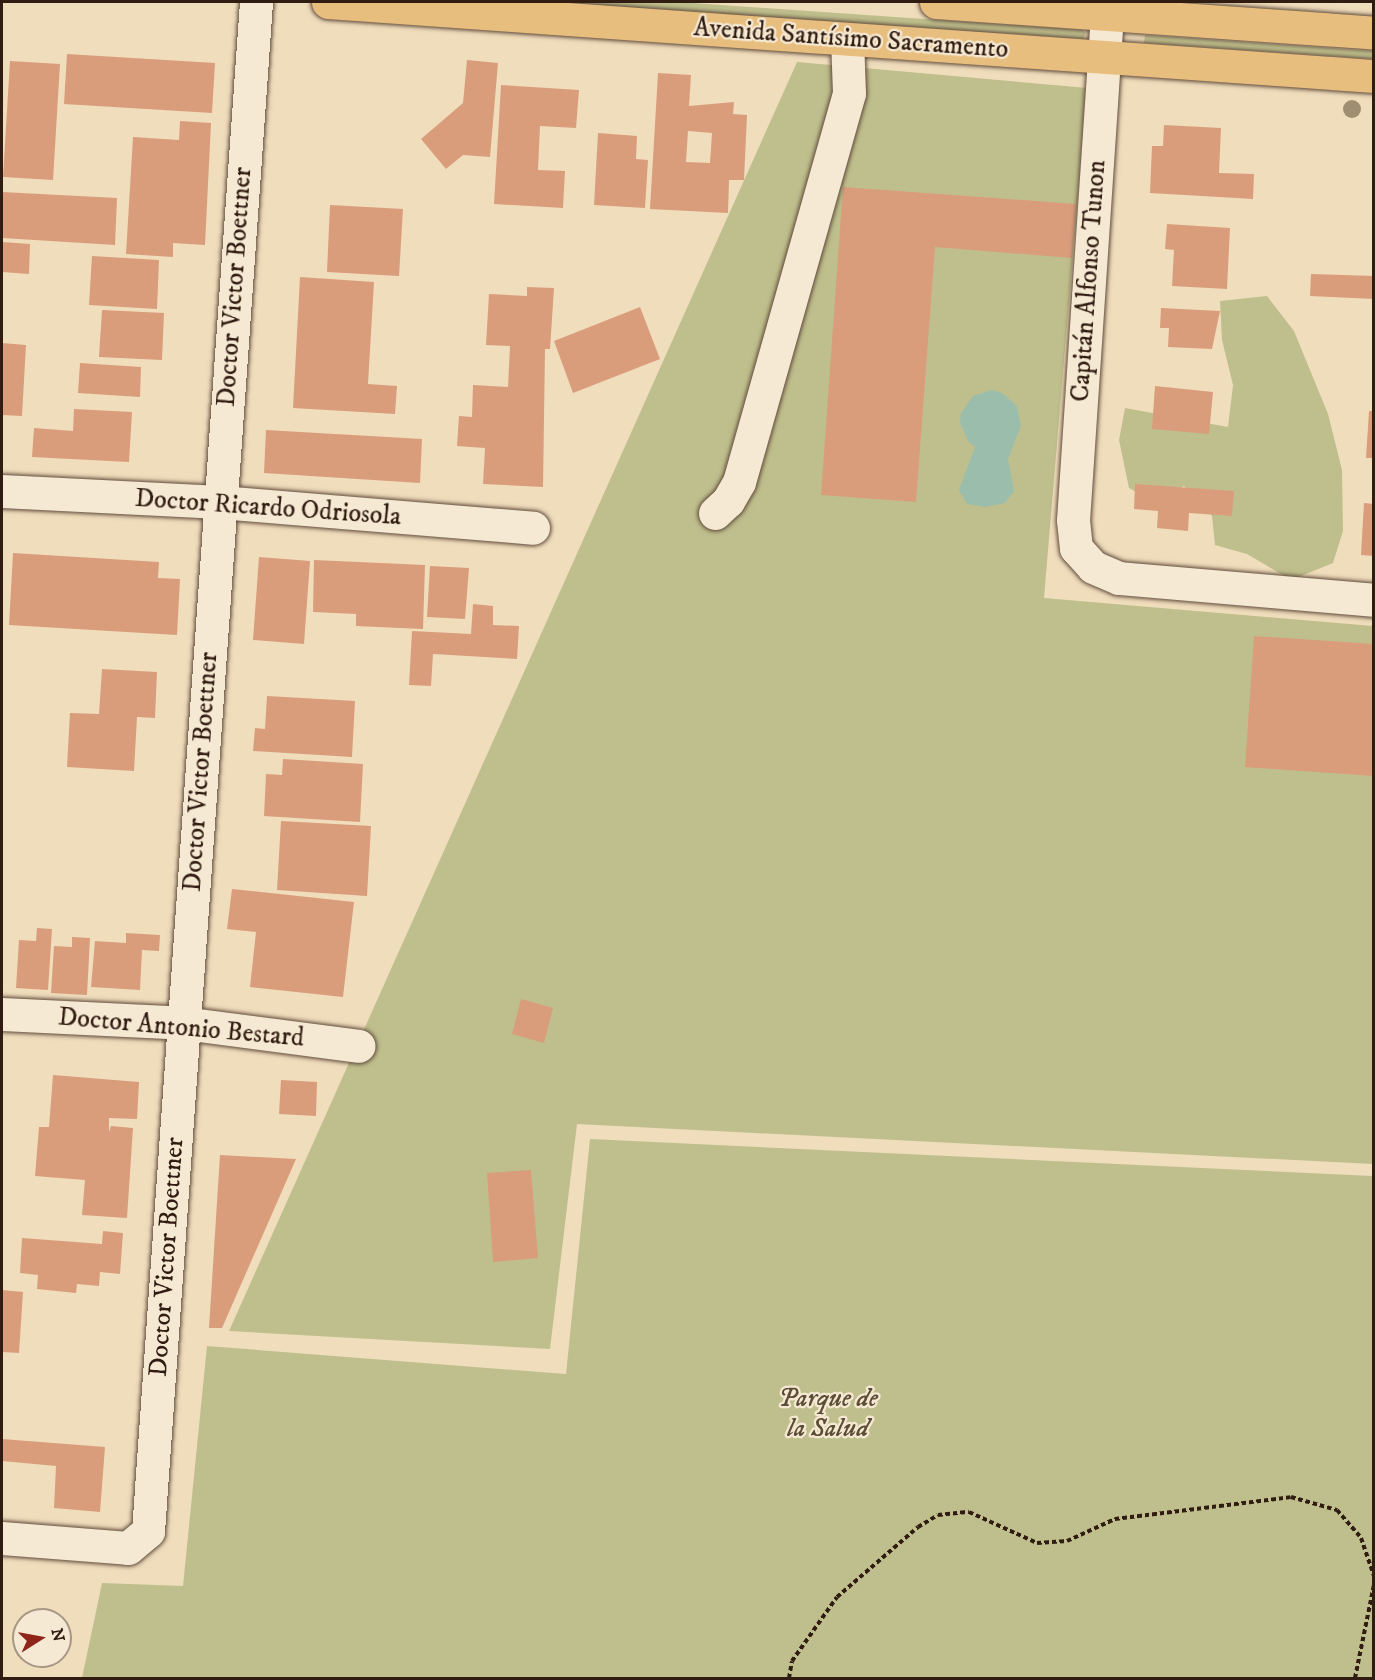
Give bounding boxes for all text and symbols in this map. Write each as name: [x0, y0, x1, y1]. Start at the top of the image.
street label: Avenida Santísimo Sacramento: [693, 12, 1009, 66]
street label: Capitán Alfonso Tunon: [1065, 159, 1113, 403]
street label: Doctor Victor Boettner: [211, 166, 259, 408]
street label: Doctor Ricardo Odriosola: [134, 483, 402, 533]
street label: Doctor Victor Boettner: [177, 651, 225, 893]
street label: Doctor Antonio Bestard: [57, 1002, 305, 1054]
street label: Doctor Victor Boettner: [143, 1136, 191, 1378]
park label: Parque de la Salud: [778, 1383, 878, 1444]
north arrow: [12, 1608, 72, 1668]
text: N: [47, 1627, 69, 1643]

